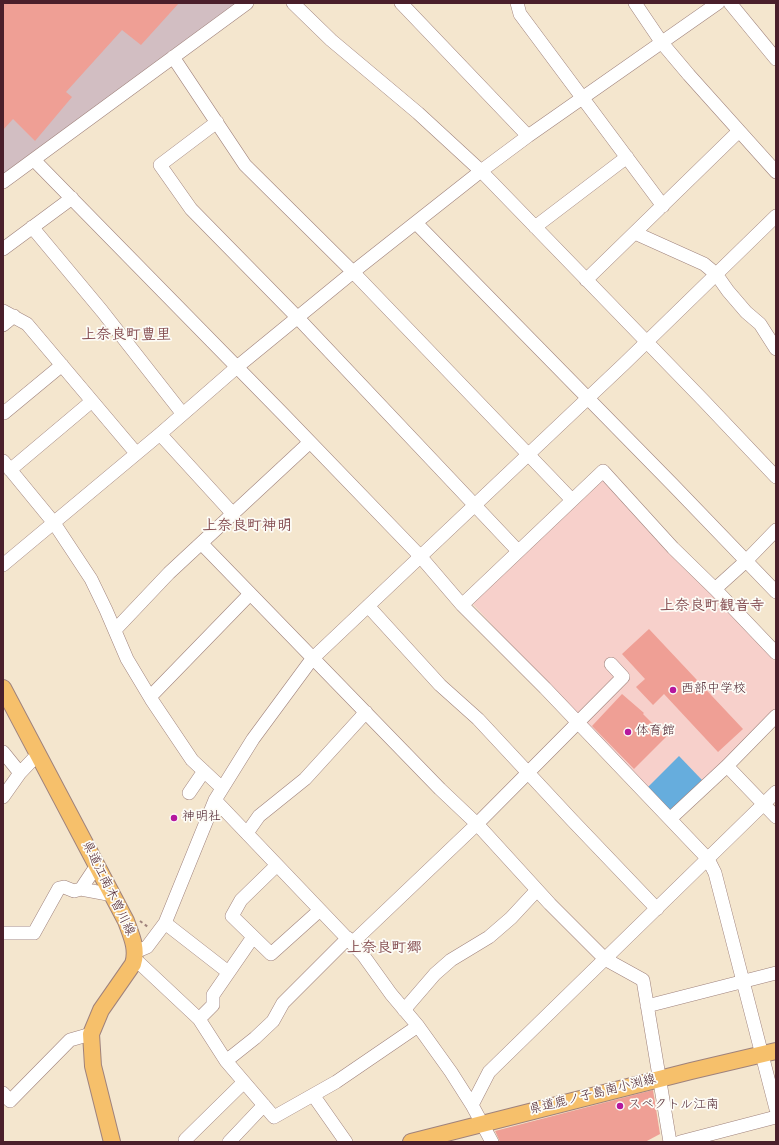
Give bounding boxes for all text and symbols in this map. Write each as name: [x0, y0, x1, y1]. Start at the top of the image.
district label: 上奈良町豊里: [81, 328, 171, 346]
district label: 上奈良町神明: [202, 519, 292, 537]
district label: 上奈良町観音寺: [660, 599, 764, 617]
place label: 西部中学校: [681, 682, 746, 698]
marker: 西部中学校: [668, 685, 678, 695]
place label: 体育館: [636, 724, 675, 740]
marker: 体育館: [623, 727, 633, 737]
place label: 神明社: [182, 810, 221, 826]
marker: 神明社: [169, 813, 179, 823]
street label: 県道江南木曽川線: [77, 839, 137, 939]
district label: 上奈良町郷: [347, 941, 421, 959]
street label: 県道鹿ノ子島南小渕線: [528, 1073, 658, 1119]
place label: スペクトル江南: [628, 1098, 719, 1114]
marker: スペクトル江南: [615, 1101, 625, 1111]

